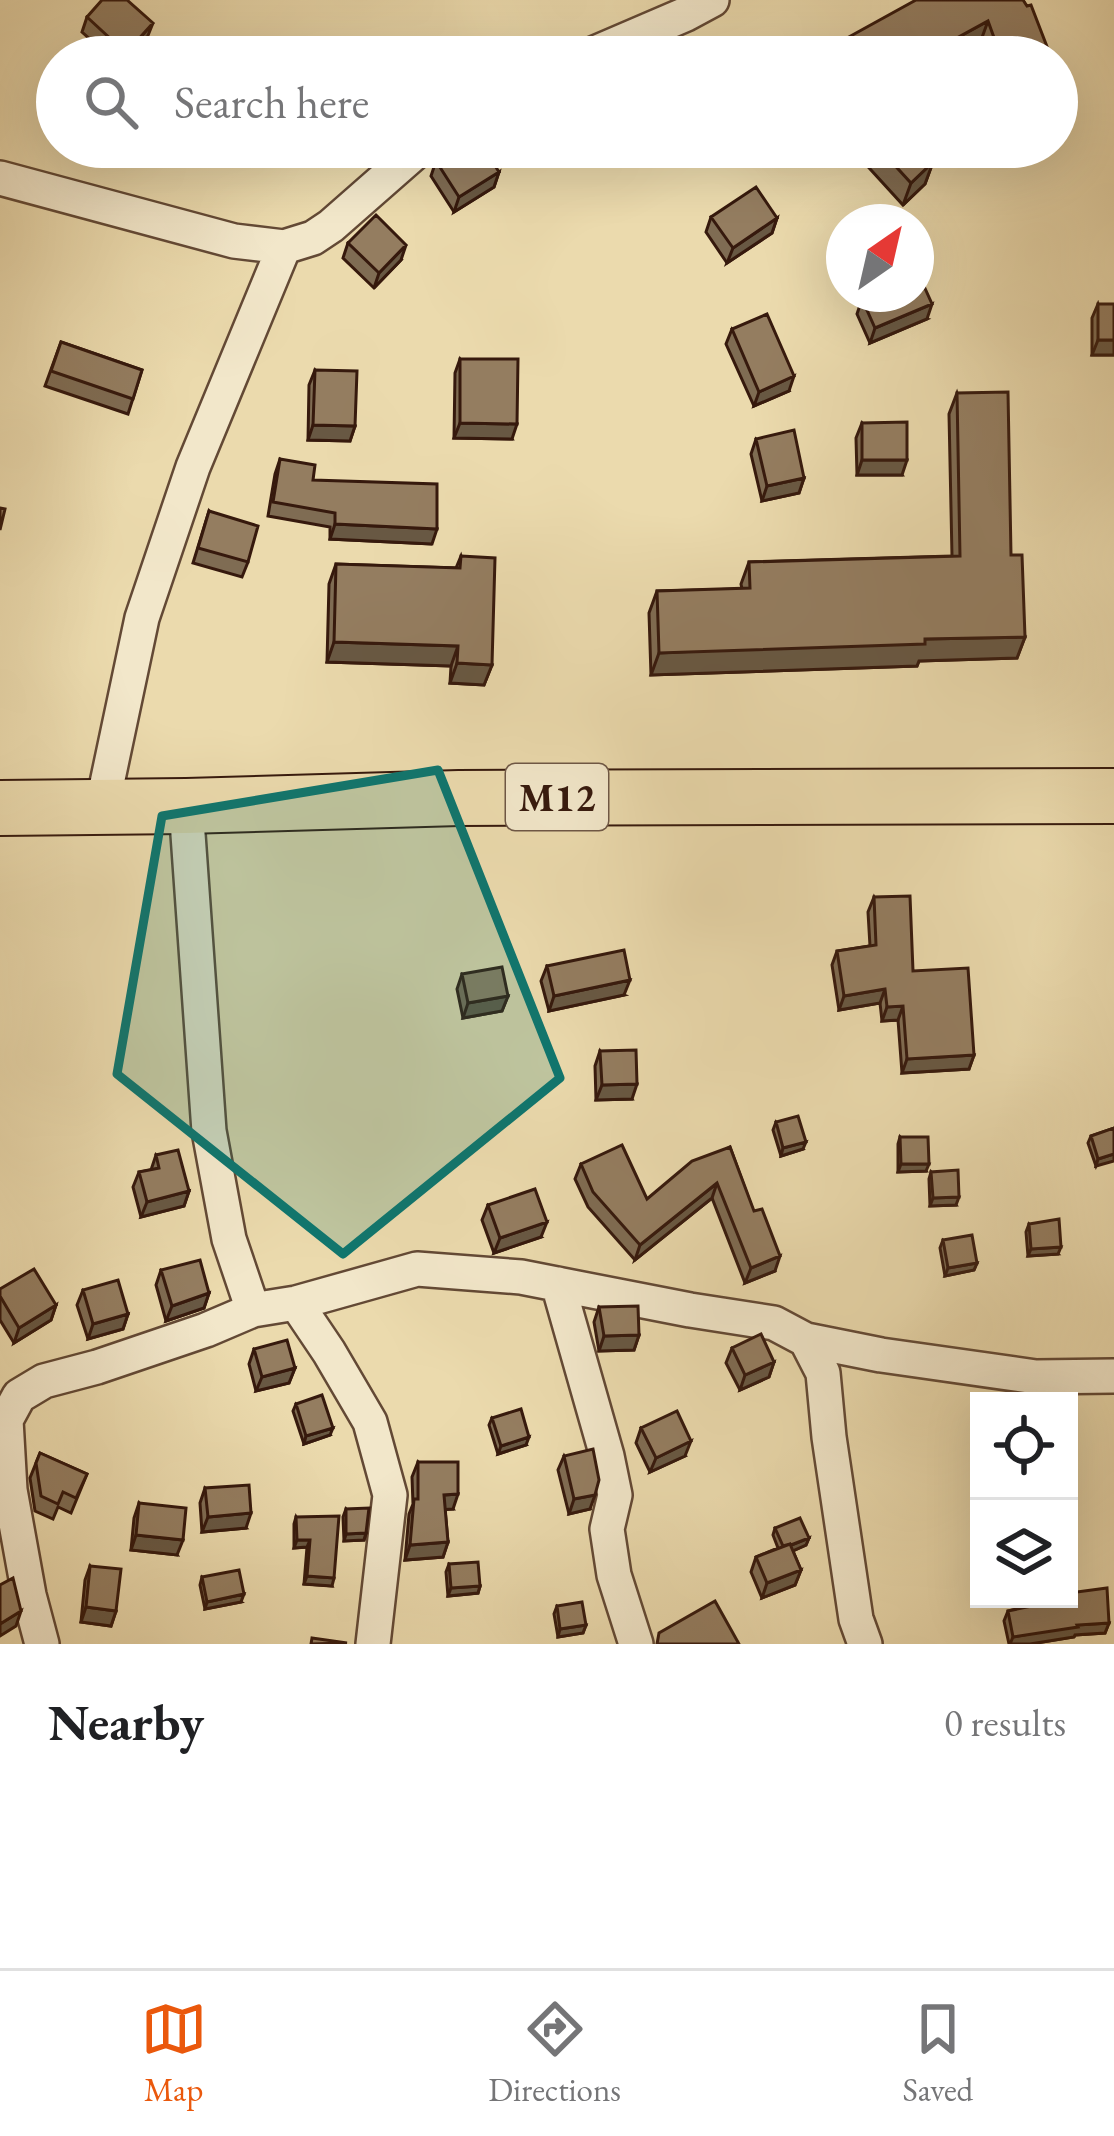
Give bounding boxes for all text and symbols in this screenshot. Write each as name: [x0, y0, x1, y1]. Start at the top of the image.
search box: [36, 36, 1078, 168]
icon: search: [78, 69, 144, 135]
text: Search here: [174, 73, 369, 131]
north arrow: [826, 204, 934, 312]
road number: M12: [506, 764, 608, 830]
map controls: [970, 1392, 1078, 1608]
button: locate: [970, 1392, 1078, 1500]
button: layers: [970, 1500, 1078, 1608]
text: Nearby: [48, 1689, 204, 1755]
text: 0 results: [944, 1697, 1066, 1748]
tab: Map: [141, 1996, 207, 2111]
tab: Directions: [488, 1996, 621, 2111]
tab: Saved: [903, 1996, 973, 2111]

